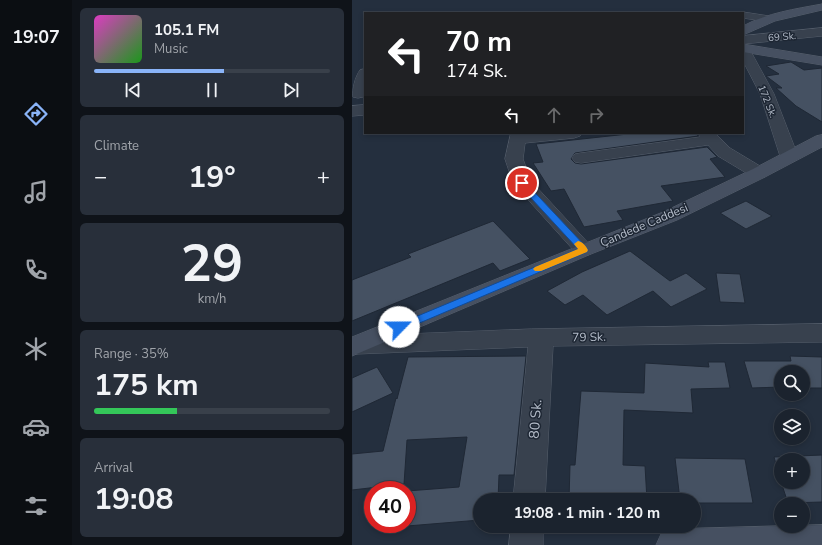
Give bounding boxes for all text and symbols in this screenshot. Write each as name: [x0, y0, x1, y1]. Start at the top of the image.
text: 105.1 FM: [154, 20, 219, 40]
text: 70 m: [446, 23, 512, 61]
text: 19:07: [12, 25, 60, 49]
icon: left: [380, 28, 432, 80]
street label: 69 Sk.: [767, 29, 797, 45]
text: Music: [154, 40, 188, 58]
text: 174 Sk.: [446, 59, 507, 83]
icon: previous: [122, 79, 144, 101]
icon: pause: [201, 79, 223, 101]
icon: next: [280, 79, 302, 101]
street label: 172 Sk.: [754, 83, 780, 120]
icon: directions: [22, 100, 50, 128]
icon: left: [501, 104, 523, 126]
icon: ahead: [543, 104, 565, 126]
icon: right: [585, 104, 607, 126]
text: Climate: [94, 137, 139, 155]
text: 19°: [188, 157, 236, 198]
text: −: [94, 162, 107, 192]
text: +: [317, 162, 330, 192]
pin: [505, 166, 539, 200]
icon: arrive: [511, 172, 533, 194]
icon: music: [22, 178, 50, 206]
street label: Çandede Caddesi: [598, 199, 690, 251]
text: 29: [181, 228, 243, 299]
icon: phone: [22, 256, 50, 284]
text: km/h: [198, 290, 226, 308]
position arrow: [378, 306, 420, 348]
street label: 79 Sk.: [572, 329, 606, 345]
icon: climate: [22, 335, 50, 363]
text: Range · 35%: [94, 345, 169, 363]
text: 175 km: [94, 365, 199, 406]
map controls: [774, 365, 810, 533]
button: search: [774, 365, 810, 401]
street label: 80 Sk.: [525, 399, 546, 439]
button: layers: [774, 409, 810, 445]
icon: car: [22, 413, 50, 441]
button: +: [774, 453, 810, 489]
text: Arrival: [94, 459, 133, 477]
text: 19:08: [94, 479, 173, 520]
speed limit sign: 40: [364, 481, 416, 533]
icon: filters: [22, 492, 50, 520]
button: −: [774, 497, 810, 533]
text: 19:08 · 1 min · 120 m: [514, 503, 660, 523]

